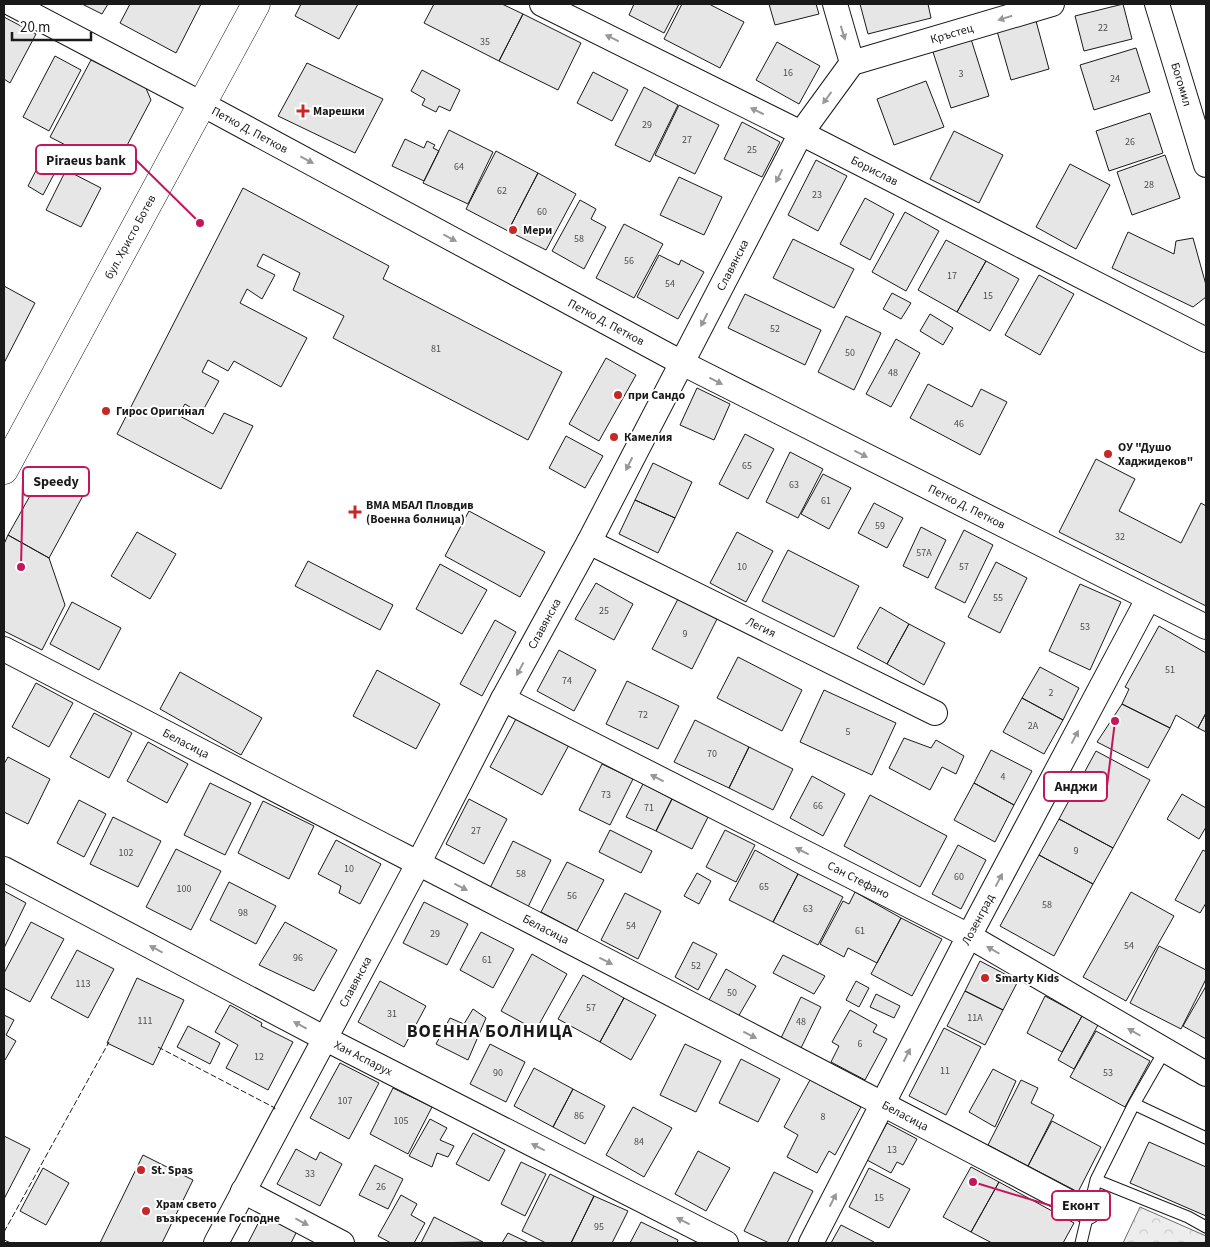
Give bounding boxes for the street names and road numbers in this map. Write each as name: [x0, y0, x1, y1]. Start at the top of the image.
street label: Кръстец: [928, 19, 976, 48]
street label: Богомил: [1167, 60, 1196, 108]
street label: Петко Д. Петков: [209, 102, 291, 157]
street label: Борислав: [848, 151, 901, 190]
street label: бул. Христо Ботев: [100, 192, 160, 282]
street label: Славянска: [712, 236, 753, 294]
street label: Петко Д. Петков: [565, 295, 647, 350]
street label: Петко Д. Петков: [925, 480, 1008, 533]
street label: Славянска: [523, 595, 565, 652]
street label: Легия: [743, 612, 779, 642]
street label: Беласица: [160, 724, 212, 763]
street label: Сан Стефано: [825, 857, 893, 903]
street label: Лозенград: [957, 890, 999, 948]
street label: Беласица: [520, 910, 572, 948]
street label: Славянска: [335, 953, 376, 1010]
street label: Хан Аспарух: [331, 1036, 396, 1080]
street label: Беласица: [879, 1097, 932, 1135]

